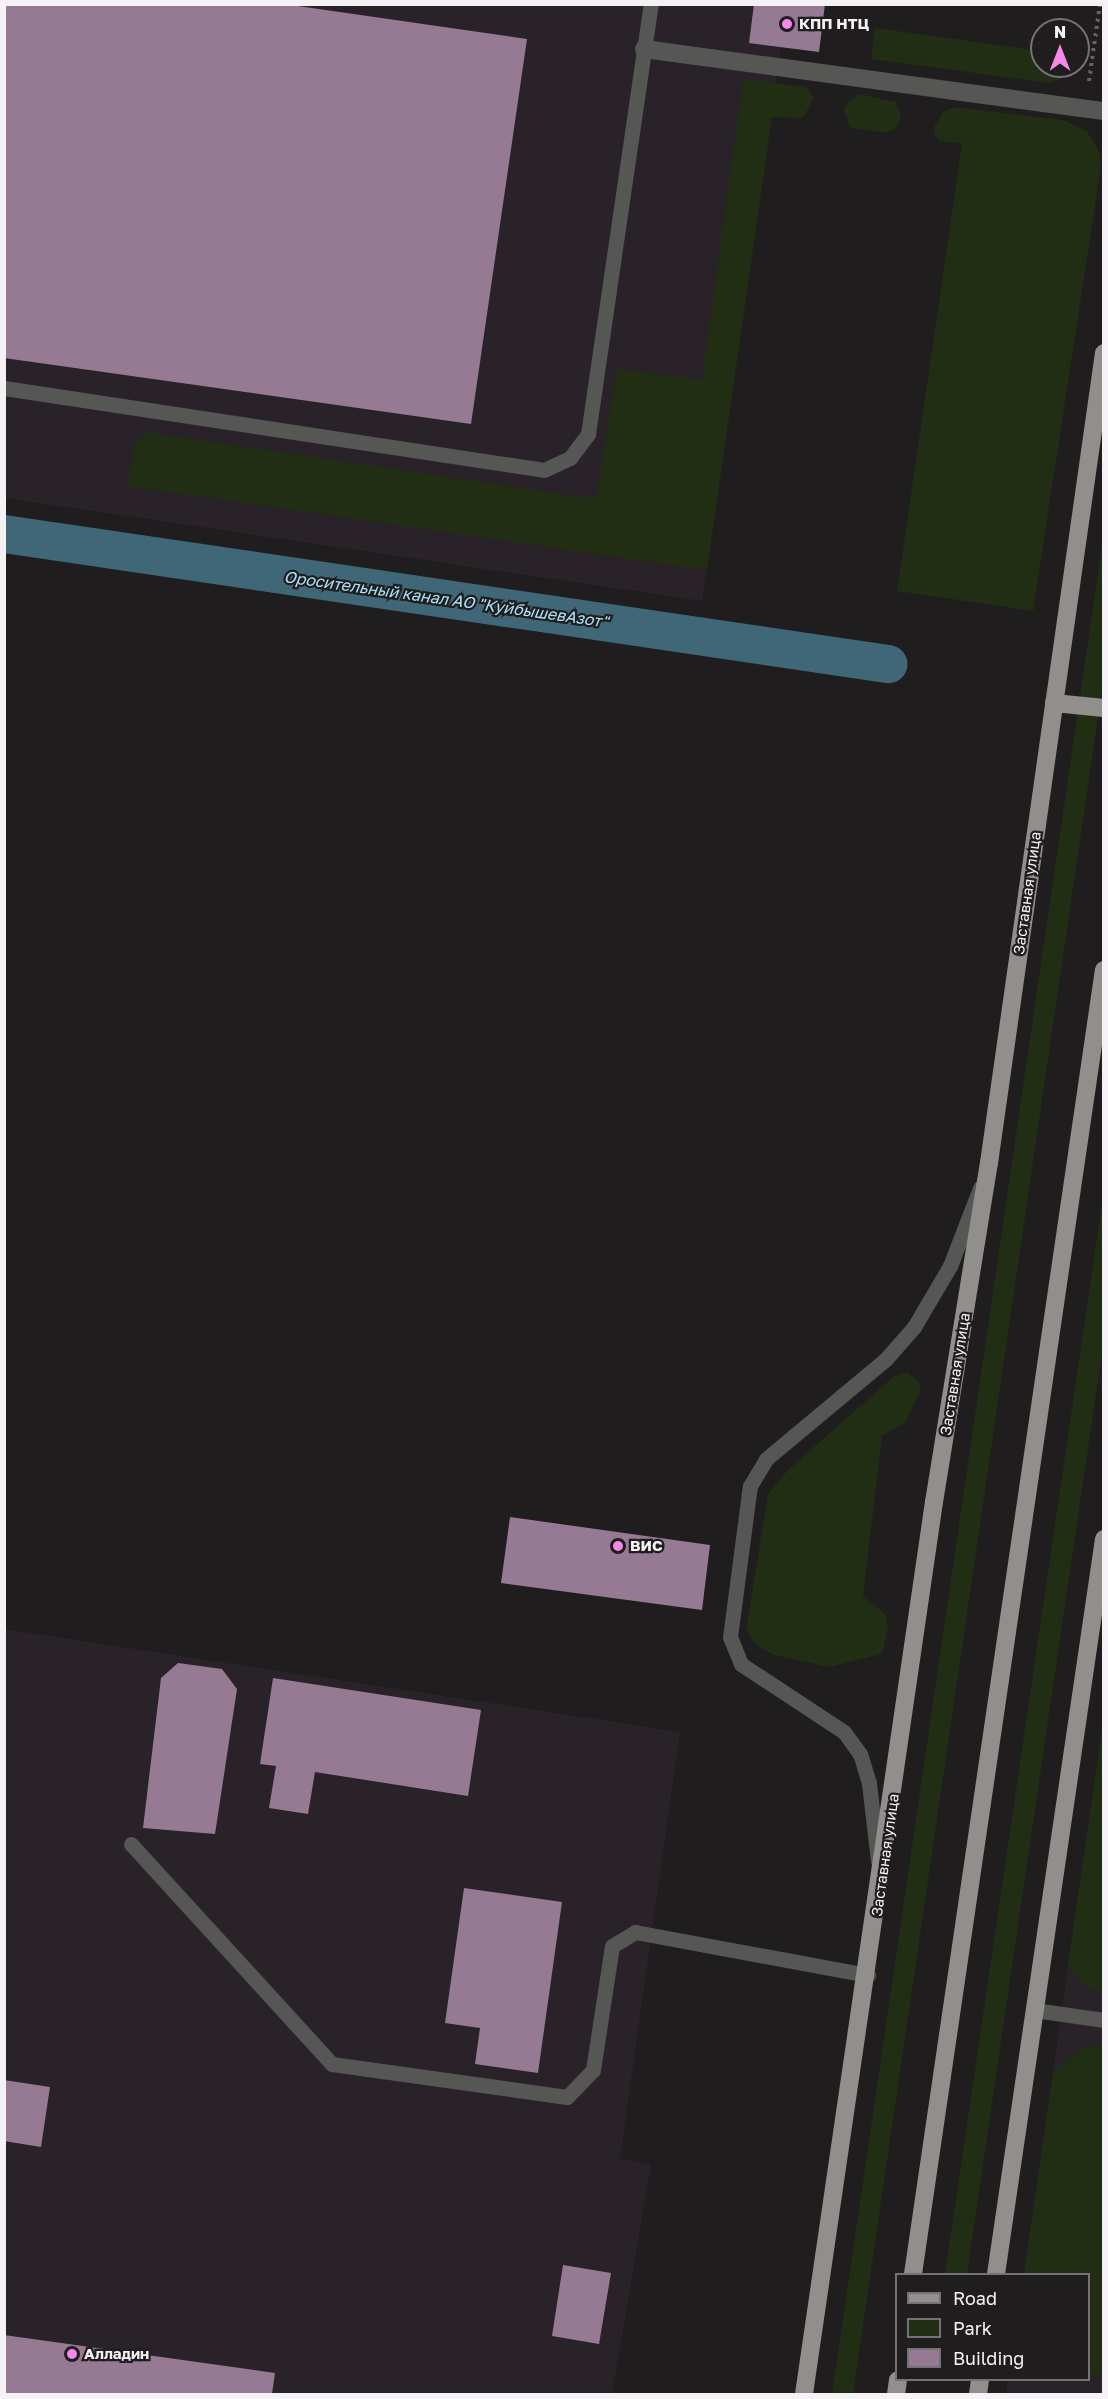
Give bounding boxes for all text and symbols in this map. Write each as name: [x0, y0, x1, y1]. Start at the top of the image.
place label: КПП НТЦ: [799, 15, 869, 33]
marker: КПП НТЦ: [780, 17, 794, 31]
north arrow: [1030, 18, 1090, 78]
text: N: [1054, 22, 1066, 42]
water label: Оросительный канал АО "КуйбышевАзот": [283, 567, 609, 631]
street label: Заставная улица: [1009, 830, 1045, 956]
street label: Заставная улица: [936, 1311, 974, 1437]
place label: ВИС: [630, 1537, 663, 1555]
marker: ВИС: [611, 1539, 625, 1553]
street label: Заставная улица: [867, 1792, 903, 1918]
legend: [895, 2273, 1090, 2381]
text: Road: [953, 2287, 997, 2309]
text: Park: [953, 2317, 992, 2339]
place label: Алладин: [84, 2345, 149, 2363]
marker: Алладин: [65, 2347, 79, 2361]
text: Building: [953, 2347, 1024, 2369]

